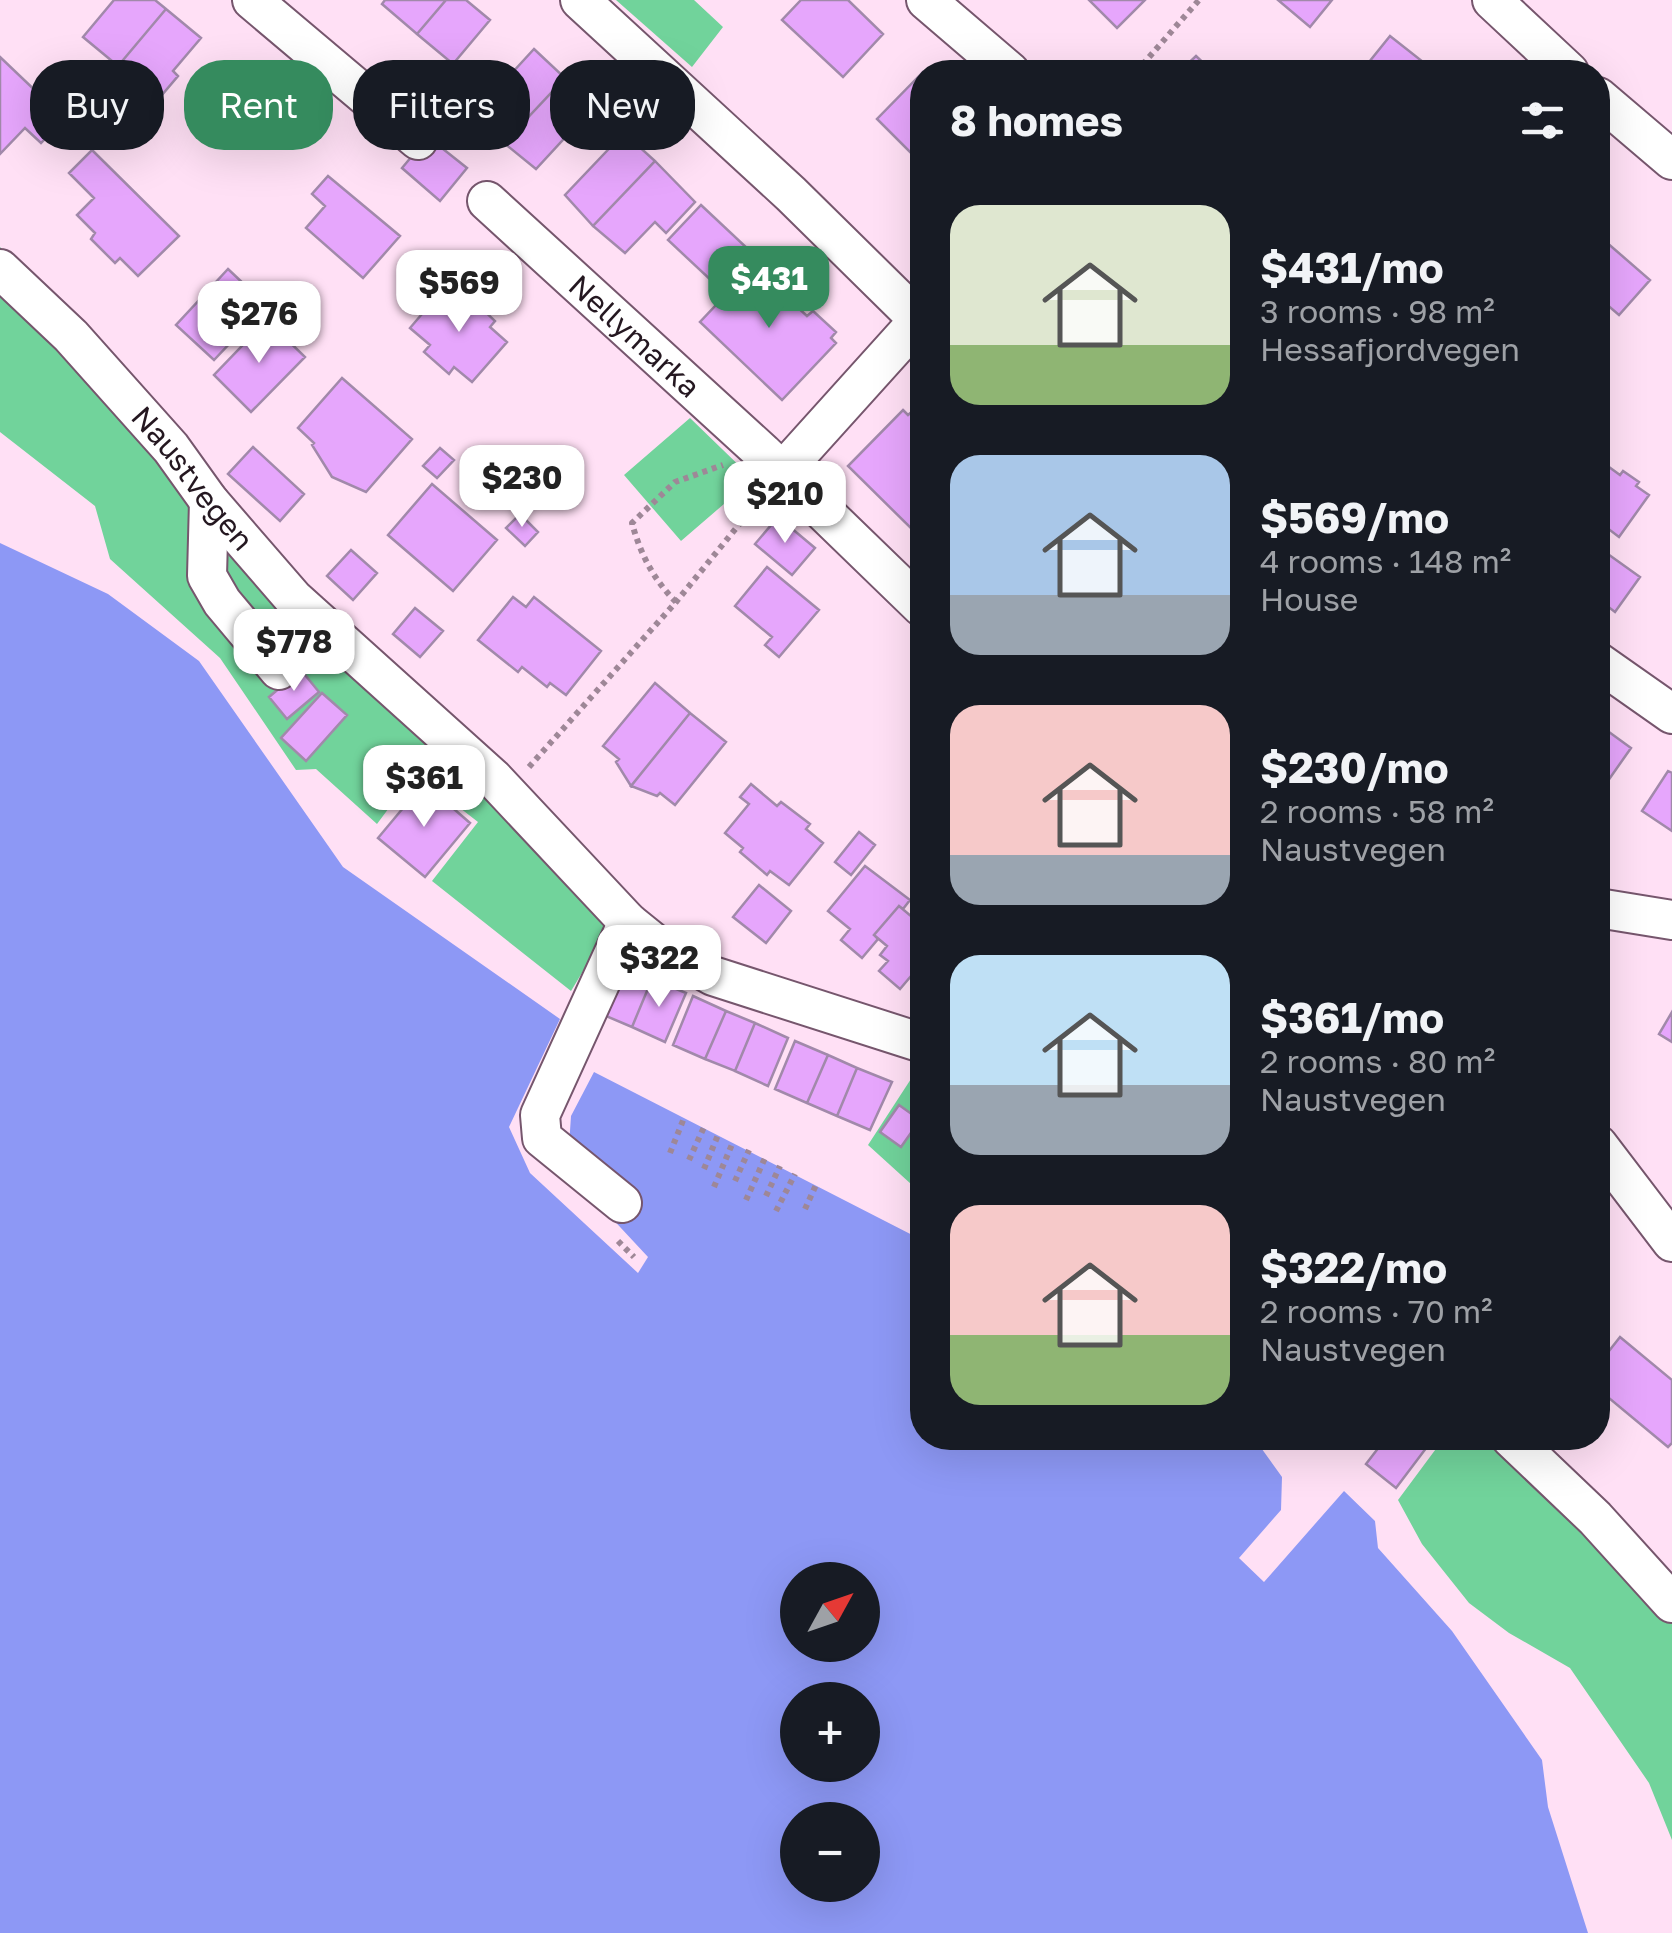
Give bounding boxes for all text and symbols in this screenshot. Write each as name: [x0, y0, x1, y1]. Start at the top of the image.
chip: Buy: [30, 60, 164, 150]
chip: Rent: [184, 60, 333, 150]
chip: Filters: [353, 60, 530, 150]
chip: New: [550, 60, 695, 150]
icon: filters: [1515, 93, 1570, 148]
text: 8 homes: [950, 95, 1123, 145]
text: $431/mo: [1260, 242, 1444, 292]
icon: home: [1030, 245, 1150, 365]
pin: $431: [710, 246, 828, 331]
pin: $569: [400, 250, 518, 335]
text: $431: [730, 259, 808, 297]
text: $569: [418, 263, 500, 301]
street label: Nellymarka: [562, 267, 708, 405]
pin: $276: [200, 281, 318, 366]
text: 3 rooms · 98 m²: [1260, 292, 1495, 330]
text: $276: [220, 294, 298, 332]
text: Hessafjordvegen: [1260, 330, 1520, 368]
street label: Naustvegen: [124, 399, 261, 558]
pin: $230: [463, 445, 581, 530]
text: $230: [481, 458, 563, 496]
pin: $210: [726, 461, 844, 546]
text: $210: [746, 474, 824, 512]
text: $569/mo: [1260, 492, 1449, 542]
icon: home: [1030, 495, 1150, 615]
text: 4 rooms · 148 m²: [1260, 542, 1511, 580]
text: House: [1260, 580, 1358, 618]
pin: $778: [235, 609, 353, 694]
text: $778: [256, 622, 332, 660]
text: $230/mo: [1260, 742, 1449, 792]
pin: $361: [365, 745, 483, 830]
icon: home: [1030, 745, 1150, 865]
text: $361: [385, 758, 463, 796]
text: 2 rooms · 58 m²: [1260, 792, 1494, 830]
text: Naustvegen: [1260, 830, 1446, 868]
pin: $322: [600, 925, 718, 1010]
text: $322: [619, 938, 699, 976]
text: $361/mo: [1260, 992, 1444, 1042]
icon: home: [1030, 995, 1150, 1115]
text: 2 rooms · 80 m²: [1260, 1042, 1495, 1080]
text: Naustvegen: [1260, 1080, 1446, 1118]
text: $322/mo: [1260, 1242, 1447, 1292]
icon: home: [1030, 1245, 1150, 1365]
text: 2 rooms · 70 m²: [1260, 1292, 1493, 1330]
text: Naustvegen: [1260, 1330, 1446, 1368]
north arrow: [780, 1562, 880, 1662]
map controls: [780, 1562, 880, 1902]
button: +: [780, 1682, 880, 1782]
button: −: [780, 1802, 880, 1902]

